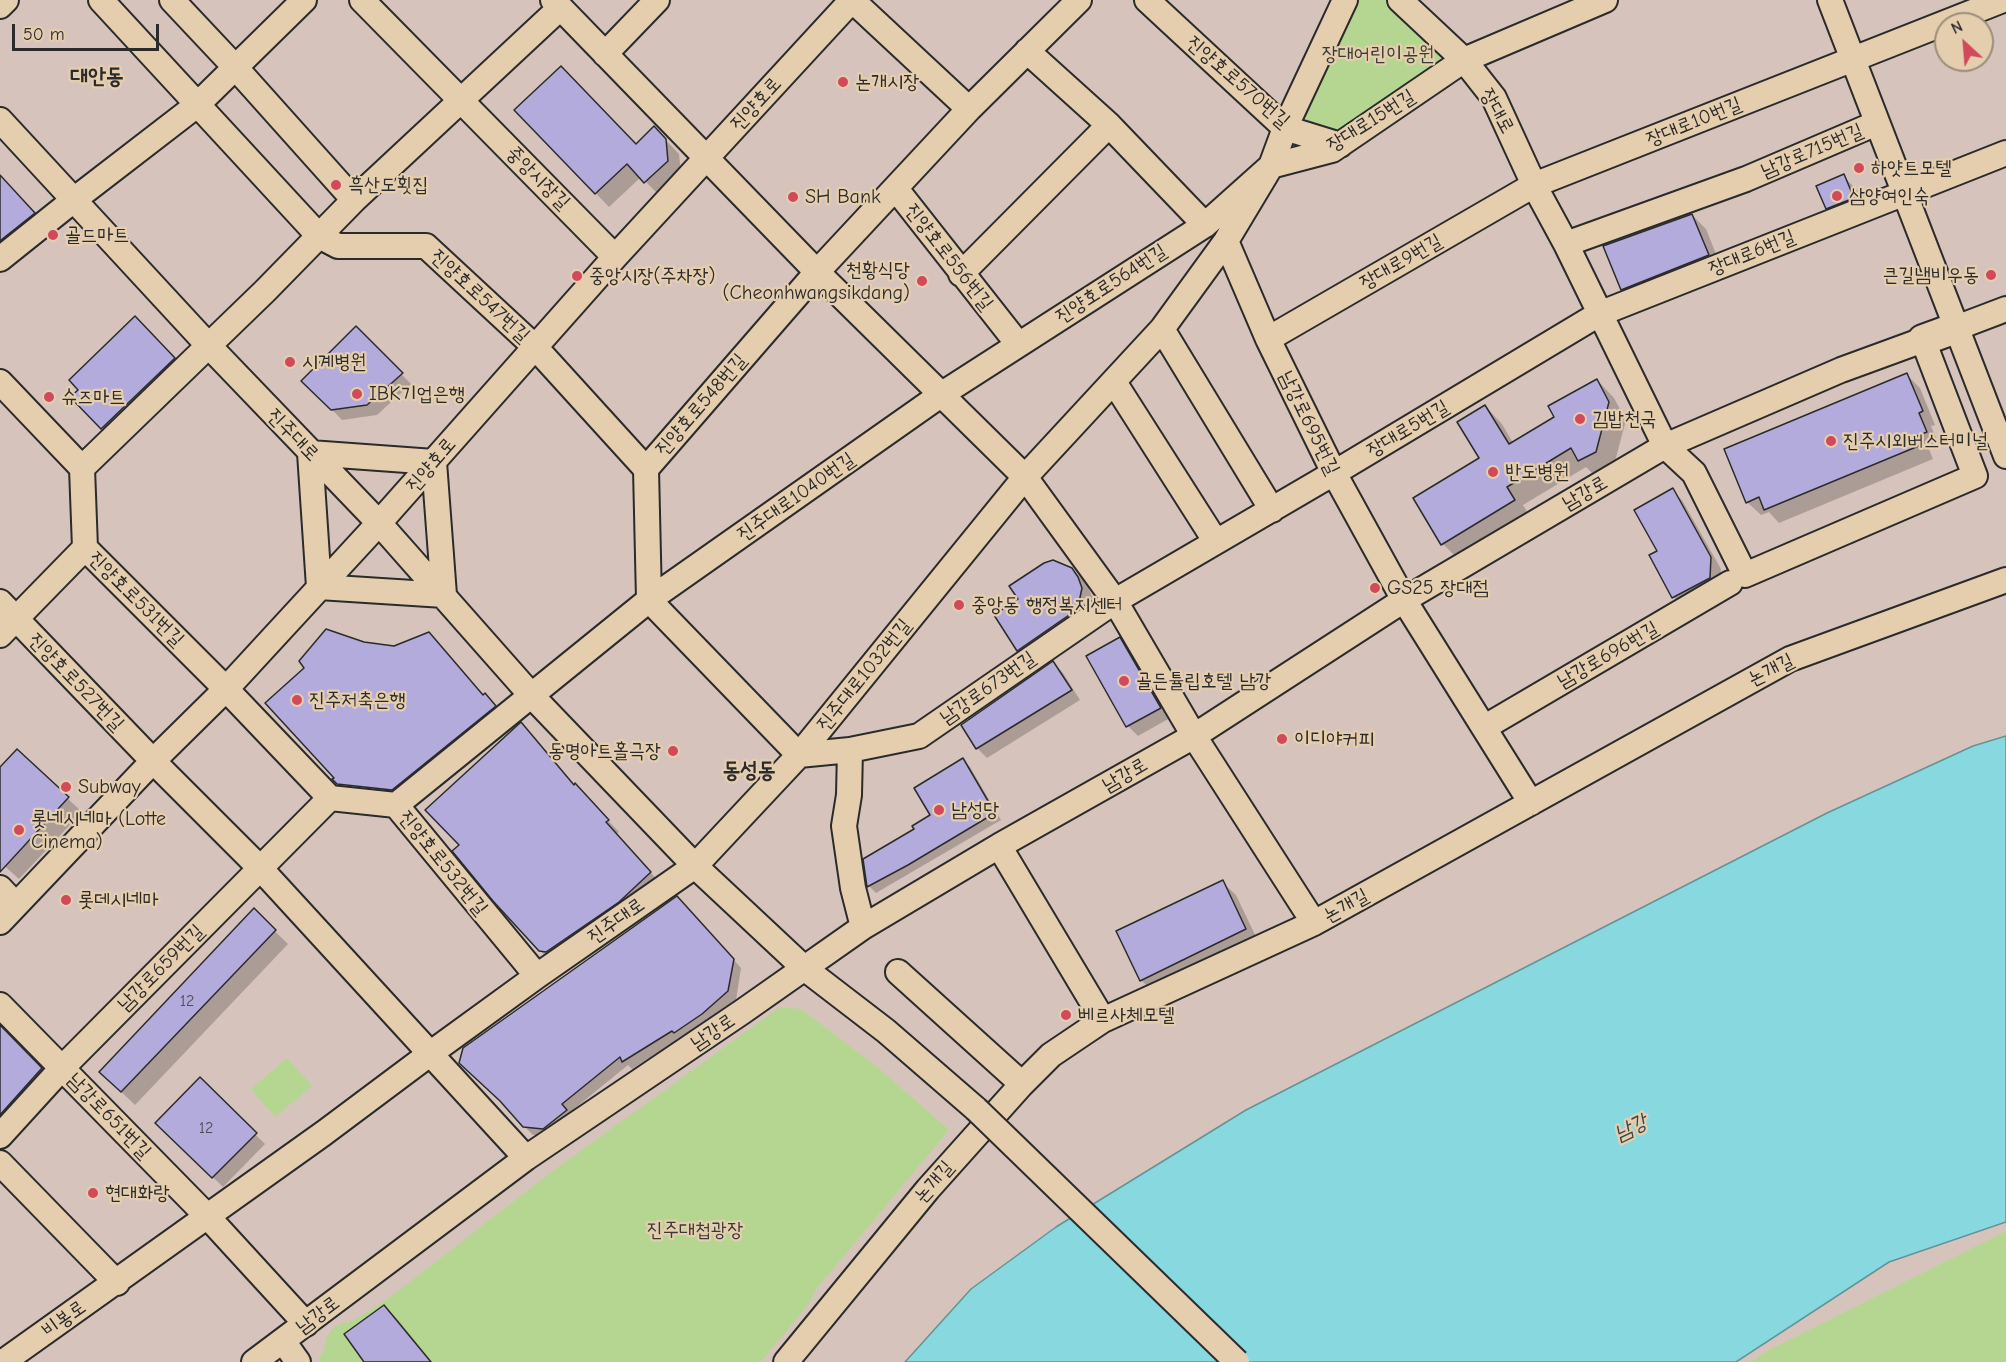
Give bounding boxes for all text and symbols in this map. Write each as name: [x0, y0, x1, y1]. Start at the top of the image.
scale bar: [15, 12, 162, 50]
north arrow: [1934, 12, 1994, 72]
text: N: [1948, 17, 1966, 38]
text: 50 m: [23, 24, 65, 45]
street label: 진양호로570번길: [1181, 31, 1295, 133]
park label: 장대어린이공원: [1322, 42, 1434, 66]
district label: 대안동: [70, 64, 124, 90]
place label: 논개시장: [855, 70, 919, 94]
street label: 진양호로: [725, 72, 787, 136]
marker: 논개시장: [836, 75, 850, 89]
street label: 장대로: [1475, 84, 1519, 138]
street label: 장대로15번길: [1323, 85, 1419, 157]
street label: 장대로10번길: [1643, 92, 1745, 152]
street label: 남강로715번길: [1757, 119, 1867, 183]
street label: 중앙시장길: [501, 141, 575, 215]
place label: 하얏트모텔: [1871, 156, 1951, 180]
marker: 하얏트모텔: [1852, 161, 1866, 175]
place label: 흑산도횟집: [348, 173, 428, 197]
marker: 흑산도횟집: [329, 178, 343, 192]
place label: 삼양여인숙: [1849, 184, 1929, 208]
place label: SH Bank: [805, 185, 881, 209]
marker: 삼양여인숙: [1830, 189, 1844, 203]
marker: SH Bank: [786, 190, 800, 204]
street label: 진양호로556번길: [900, 199, 998, 315]
place label: 골드마트: [65, 223, 129, 247]
street label: 장대로6번길: [1705, 225, 1799, 281]
marker: 골드마트: [46, 228, 60, 242]
street label: 장대로9번길: [1356, 229, 1446, 295]
street label: 진양호로564번길: [1051, 239, 1171, 329]
street label: 진양호로547번길: [426, 244, 534, 348]
place label: 천황식당 (Cheonhwangsikdang): [723, 258, 910, 305]
place label: 큰길냄비우동: [1882, 263, 1979, 287]
place label: 중앙시장(주차장): [589, 264, 715, 288]
marker: 큰길냄비우동: [1984, 268, 1998, 282]
marker: 중앙시장(주차장): [570, 269, 584, 283]
marker: 천황식당 (Cheonhwangsikdang): [915, 274, 929, 288]
street label: 진양호로548번길: [650, 349, 752, 461]
place label: 시계병원: [302, 350, 366, 374]
marker: 시계병원: [283, 355, 297, 369]
street label: 남강로695번길: [1273, 367, 1345, 479]
place label: IBK기업은행: [369, 382, 465, 406]
place label: 슈즈마트: [61, 385, 125, 409]
marker: IBK기업은행: [350, 387, 364, 401]
marker: 슈즈마트: [42, 390, 56, 404]
street label: 장대로5번길: [1363, 395, 1453, 463]
street label: 진주대로: [262, 404, 324, 466]
place label: 김밥천국: [1592, 407, 1656, 431]
marker: 김밥천국: [1573, 412, 1587, 426]
place label: 진주시외버스터미널: [1843, 429, 1988, 453]
street label: 진양호로: [401, 433, 461, 497]
marker: 진주시외버스터미널: [1824, 434, 1838, 448]
street label: 진주대로1040번길: [732, 447, 860, 547]
place label: 반도병원: [1505, 460, 1569, 484]
marker: 반도병원: [1486, 465, 1500, 479]
street label: 남강로: [1558, 471, 1612, 515]
street label: 진양호로531번길: [83, 546, 189, 652]
place label: GS25 장대점: [1387, 576, 1489, 600]
marker: GS25 장대점: [1368, 581, 1382, 595]
place label: 중앙동 행정복지센터: [971, 593, 1123, 617]
marker: 중앙동 행정복지센터: [952, 598, 966, 612]
street label: 진주대로1032번길: [811, 614, 917, 736]
street label: 남강로696번길: [1553, 616, 1663, 694]
street label: 진양호로527번길: [23, 628, 129, 736]
street label: 남강로673번길: [936, 646, 1040, 730]
street label: 논개길: [1744, 648, 1798, 692]
place label: 골든튤립호텔 남강: [1136, 669, 1271, 693]
marker: 골든튤립호텔 남강: [1117, 674, 1131, 688]
place label: 진주저축은행: [309, 688, 406, 712]
marker: 진주저축은행: [290, 693, 304, 707]
place label: 이디야커피: [1294, 727, 1374, 751]
marker: 이디야커피: [1275, 732, 1289, 746]
place label: 동명아트홀극장: [548, 739, 661, 763]
marker: 동명아트홀극장: [666, 744, 680, 758]
street label: 남강로: [1098, 753, 1152, 797]
district label: 동성동: [722, 758, 776, 784]
place label: Subway: [78, 775, 141, 799]
marker: Subway: [59, 780, 73, 794]
place label: 남성당: [951, 798, 999, 822]
marker: 남성당: [932, 803, 946, 817]
street label: 진양호로532번길: [393, 806, 493, 920]
place label: 롯네시네마 (Lotte Cinema): [31, 807, 166, 854]
marker: 롯네시네마 (Lotte Cinema): [12, 823, 26, 837]
street label: 논개길: [1319, 884, 1373, 928]
place label: 롯데시네마: [78, 888, 158, 912]
marker: 롯데시네마: [59, 893, 73, 907]
street label: 진주대로: [583, 893, 649, 949]
street label: 남강로659번길: [113, 920, 209, 1016]
house number: 12: [180, 991, 194, 1011]
place label: 베르사체모텔: [1078, 1003, 1175, 1027]
marker: 베르사체모텔: [1059, 1008, 1073, 1022]
street label: 남강로: [686, 1009, 740, 1055]
street label: 남강로651번길: [62, 1068, 156, 1164]
water label: 남강: [1610, 1109, 1652, 1147]
house number: 12: [199, 1118, 213, 1138]
street label: 논개길: [909, 1156, 959, 1208]
place label: 현대화랑: [105, 1181, 169, 1205]
marker: 현대화랑: [86, 1186, 100, 1200]
park label: 진주대첩광장: [647, 1218, 743, 1242]
street label: 남강로: [291, 1291, 345, 1339]
street label: 비봉로: [37, 1295, 91, 1343]

